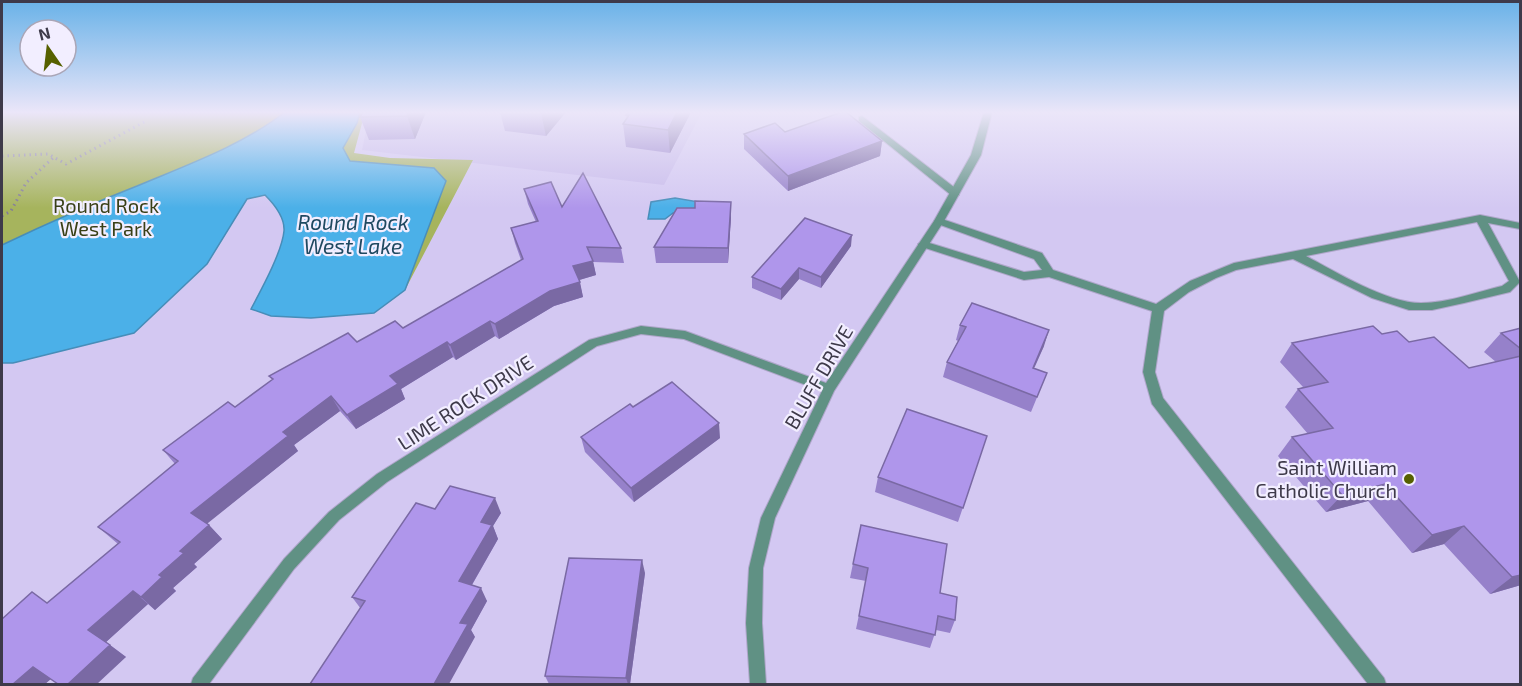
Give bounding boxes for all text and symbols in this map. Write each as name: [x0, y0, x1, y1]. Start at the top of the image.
north arrow: [18, 18, 78, 78]
text: N: [36, 22, 52, 44]
park label: Round Rock West Park: [53, 193, 159, 240]
water label: Round Rock West Lake: [297, 209, 409, 258]
street label: BLUFF DRIVE: [779, 321, 857, 433]
street label: LIME ROCK DRIVE: [393, 349, 537, 455]
place label: Saint William Catholic Church: [1255, 455, 1397, 502]
marker: Saint William Catholic Church: [1402, 472, 1416, 486]

